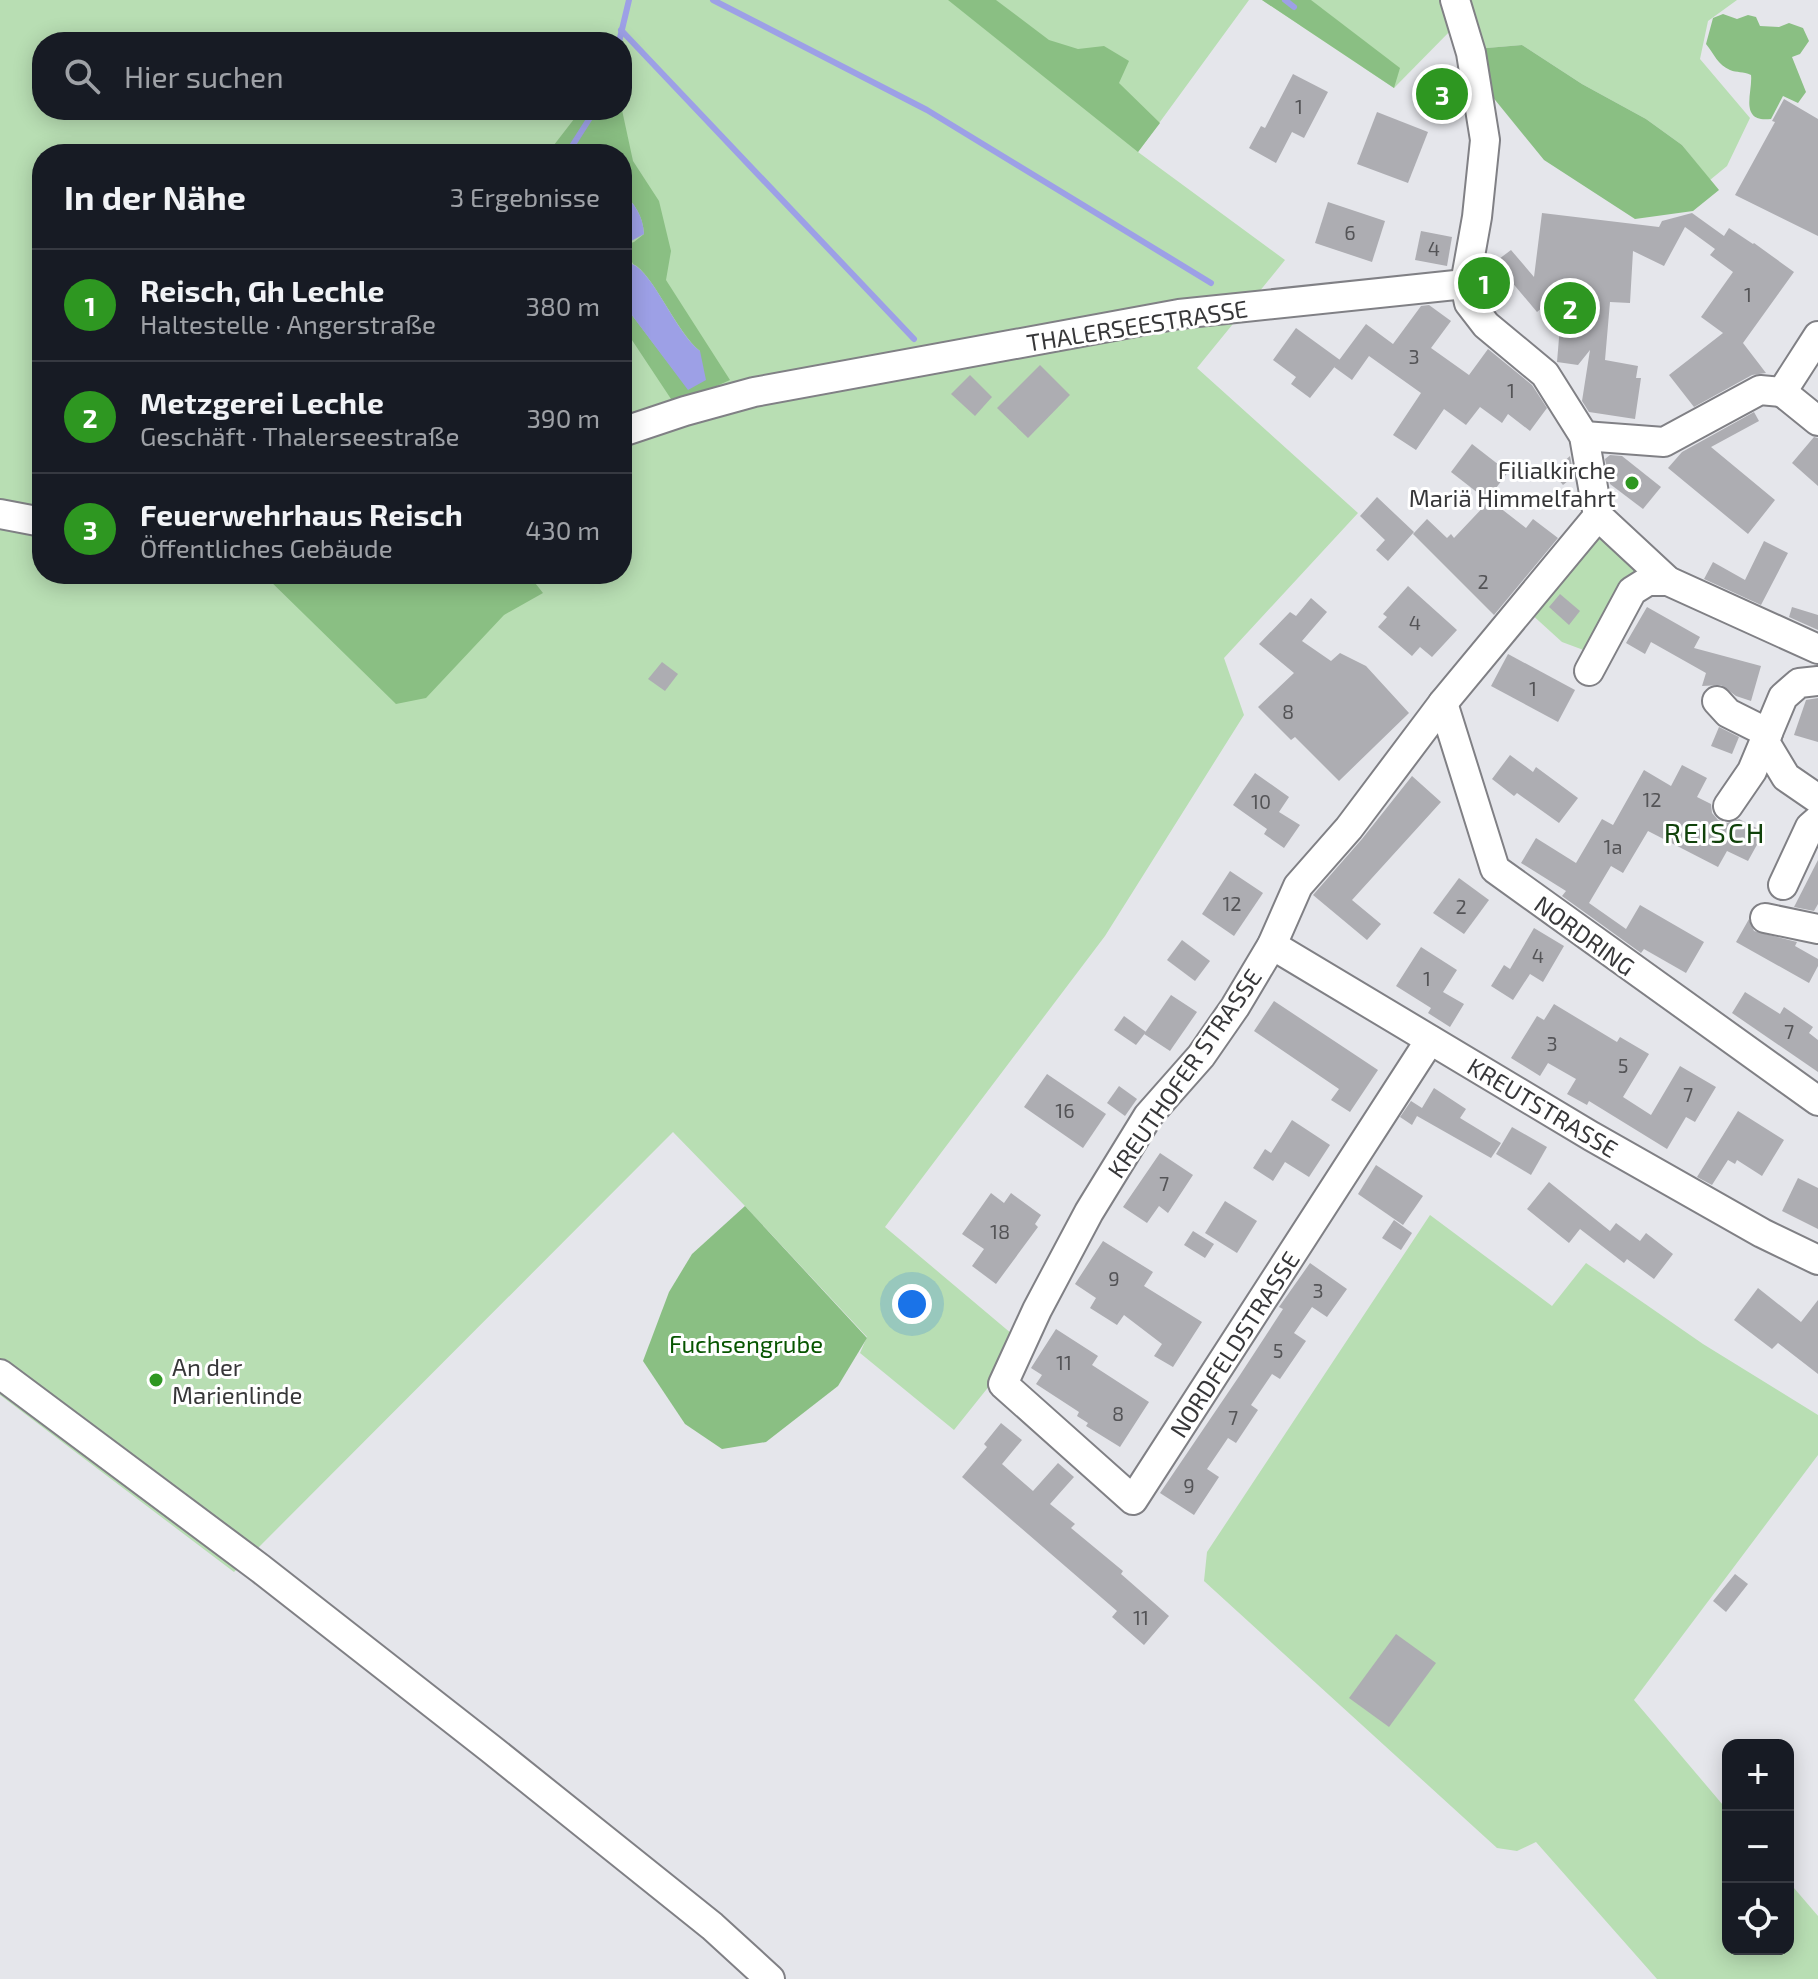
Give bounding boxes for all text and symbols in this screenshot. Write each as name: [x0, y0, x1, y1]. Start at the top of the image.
search box: [32, 32, 632, 120]
icon: search: [60, 54, 104, 98]
text: Hier suchen: [124, 58, 284, 94]
pin: 3: [1416, 64, 1468, 124]
house number: 1: [1295, 94, 1303, 118]
text: In der Nähe: [64, 176, 246, 217]
text: 3 Ergebnisse: [450, 181, 600, 212]
house number: 6: [1344, 220, 1356, 244]
house number: 4: [1428, 236, 1440, 260]
pin: 1: [1458, 253, 1510, 313]
text: Reisch, Gh Lechle: [140, 272, 384, 308]
pin: 2: [1544, 278, 1596, 338]
house number: 1: [1744, 282, 1752, 306]
text: 1: [84, 290, 96, 321]
text: 380 m: [526, 290, 600, 321]
street label: THALERSEESTRASSE: [1024, 293, 1250, 357]
text: Haltestelle · Angerstraße: [140, 308, 436, 339]
house number: 3: [1408, 344, 1420, 368]
house number: 1: [1507, 378, 1515, 402]
text: Metzgerei Lechle: [140, 384, 384, 420]
text: 2: [82, 402, 98, 433]
text: 390 m: [526, 402, 600, 433]
text: Geschäft · Thalerseestraße: [140, 420, 460, 451]
place label: Filialkirche Mariä Himmelfahrt: [1409, 455, 1616, 512]
marker: Filialkirche Mariä Himmelfahrt: [1623, 474, 1641, 492]
text: Feuerwehrhaus Reisch: [140, 496, 463, 532]
text: 3: [83, 514, 97, 545]
text: 430 m: [525, 514, 600, 545]
text: Öffentliches Gebäude: [140, 532, 393, 563]
house number: 2: [1477, 569, 1489, 593]
house number: 4: [1409, 610, 1421, 634]
house number: 1: [1529, 676, 1537, 700]
house number: 8: [1282, 699, 1294, 723]
house number: 12: [1642, 787, 1662, 811]
house number: 10: [1251, 789, 1271, 813]
district label: REISCH: [1664, 815, 1766, 849]
house number: 1a: [1604, 834, 1622, 858]
street label: NORDRING: [1529, 889, 1641, 981]
house number: 12: [1222, 891, 1242, 915]
house number: 2: [1455, 894, 1467, 918]
house number: 4: [1532, 943, 1544, 967]
street label: KREUTHOFER STRASSE: [1101, 963, 1267, 1183]
house number: 1: [1423, 966, 1431, 990]
house number: 7: [1784, 1019, 1794, 1043]
house number: 3: [1546, 1031, 1558, 1055]
street label: KREUTSTRASSE: [1463, 1051, 1623, 1163]
house number: 5: [1618, 1053, 1628, 1077]
house number: 7: [1683, 1082, 1693, 1106]
house number: 16: [1055, 1098, 1075, 1122]
house number: 7: [1159, 1171, 1169, 1195]
house number: 18: [990, 1219, 1010, 1243]
street label: NORDFELDSTRASSE: [1163, 1246, 1305, 1442]
house number: 9: [1108, 1266, 1120, 1290]
house number: 3: [1312, 1278, 1324, 1302]
your location: [892, 1284, 932, 1324]
park label: Fuchsengrube: [669, 1329, 823, 1358]
house number: 5: [1273, 1338, 1283, 1362]
house number: 11: [1056, 1350, 1072, 1374]
place label: An der Marienlinde: [172, 1352, 302, 1409]
marker: An der Marienlinde: [147, 1371, 165, 1389]
house number: 8: [1112, 1401, 1124, 1425]
house number: 7: [1228, 1405, 1238, 1429]
house number: 9: [1183, 1473, 1195, 1497]
house number: 11: [1133, 1605, 1149, 1629]
map controls: [1722, 1739, 1794, 1955]
button: +: [1722, 1739, 1794, 1811]
button: −: [1722, 1811, 1794, 1883]
button: locate: [1722, 1883, 1794, 1955]

